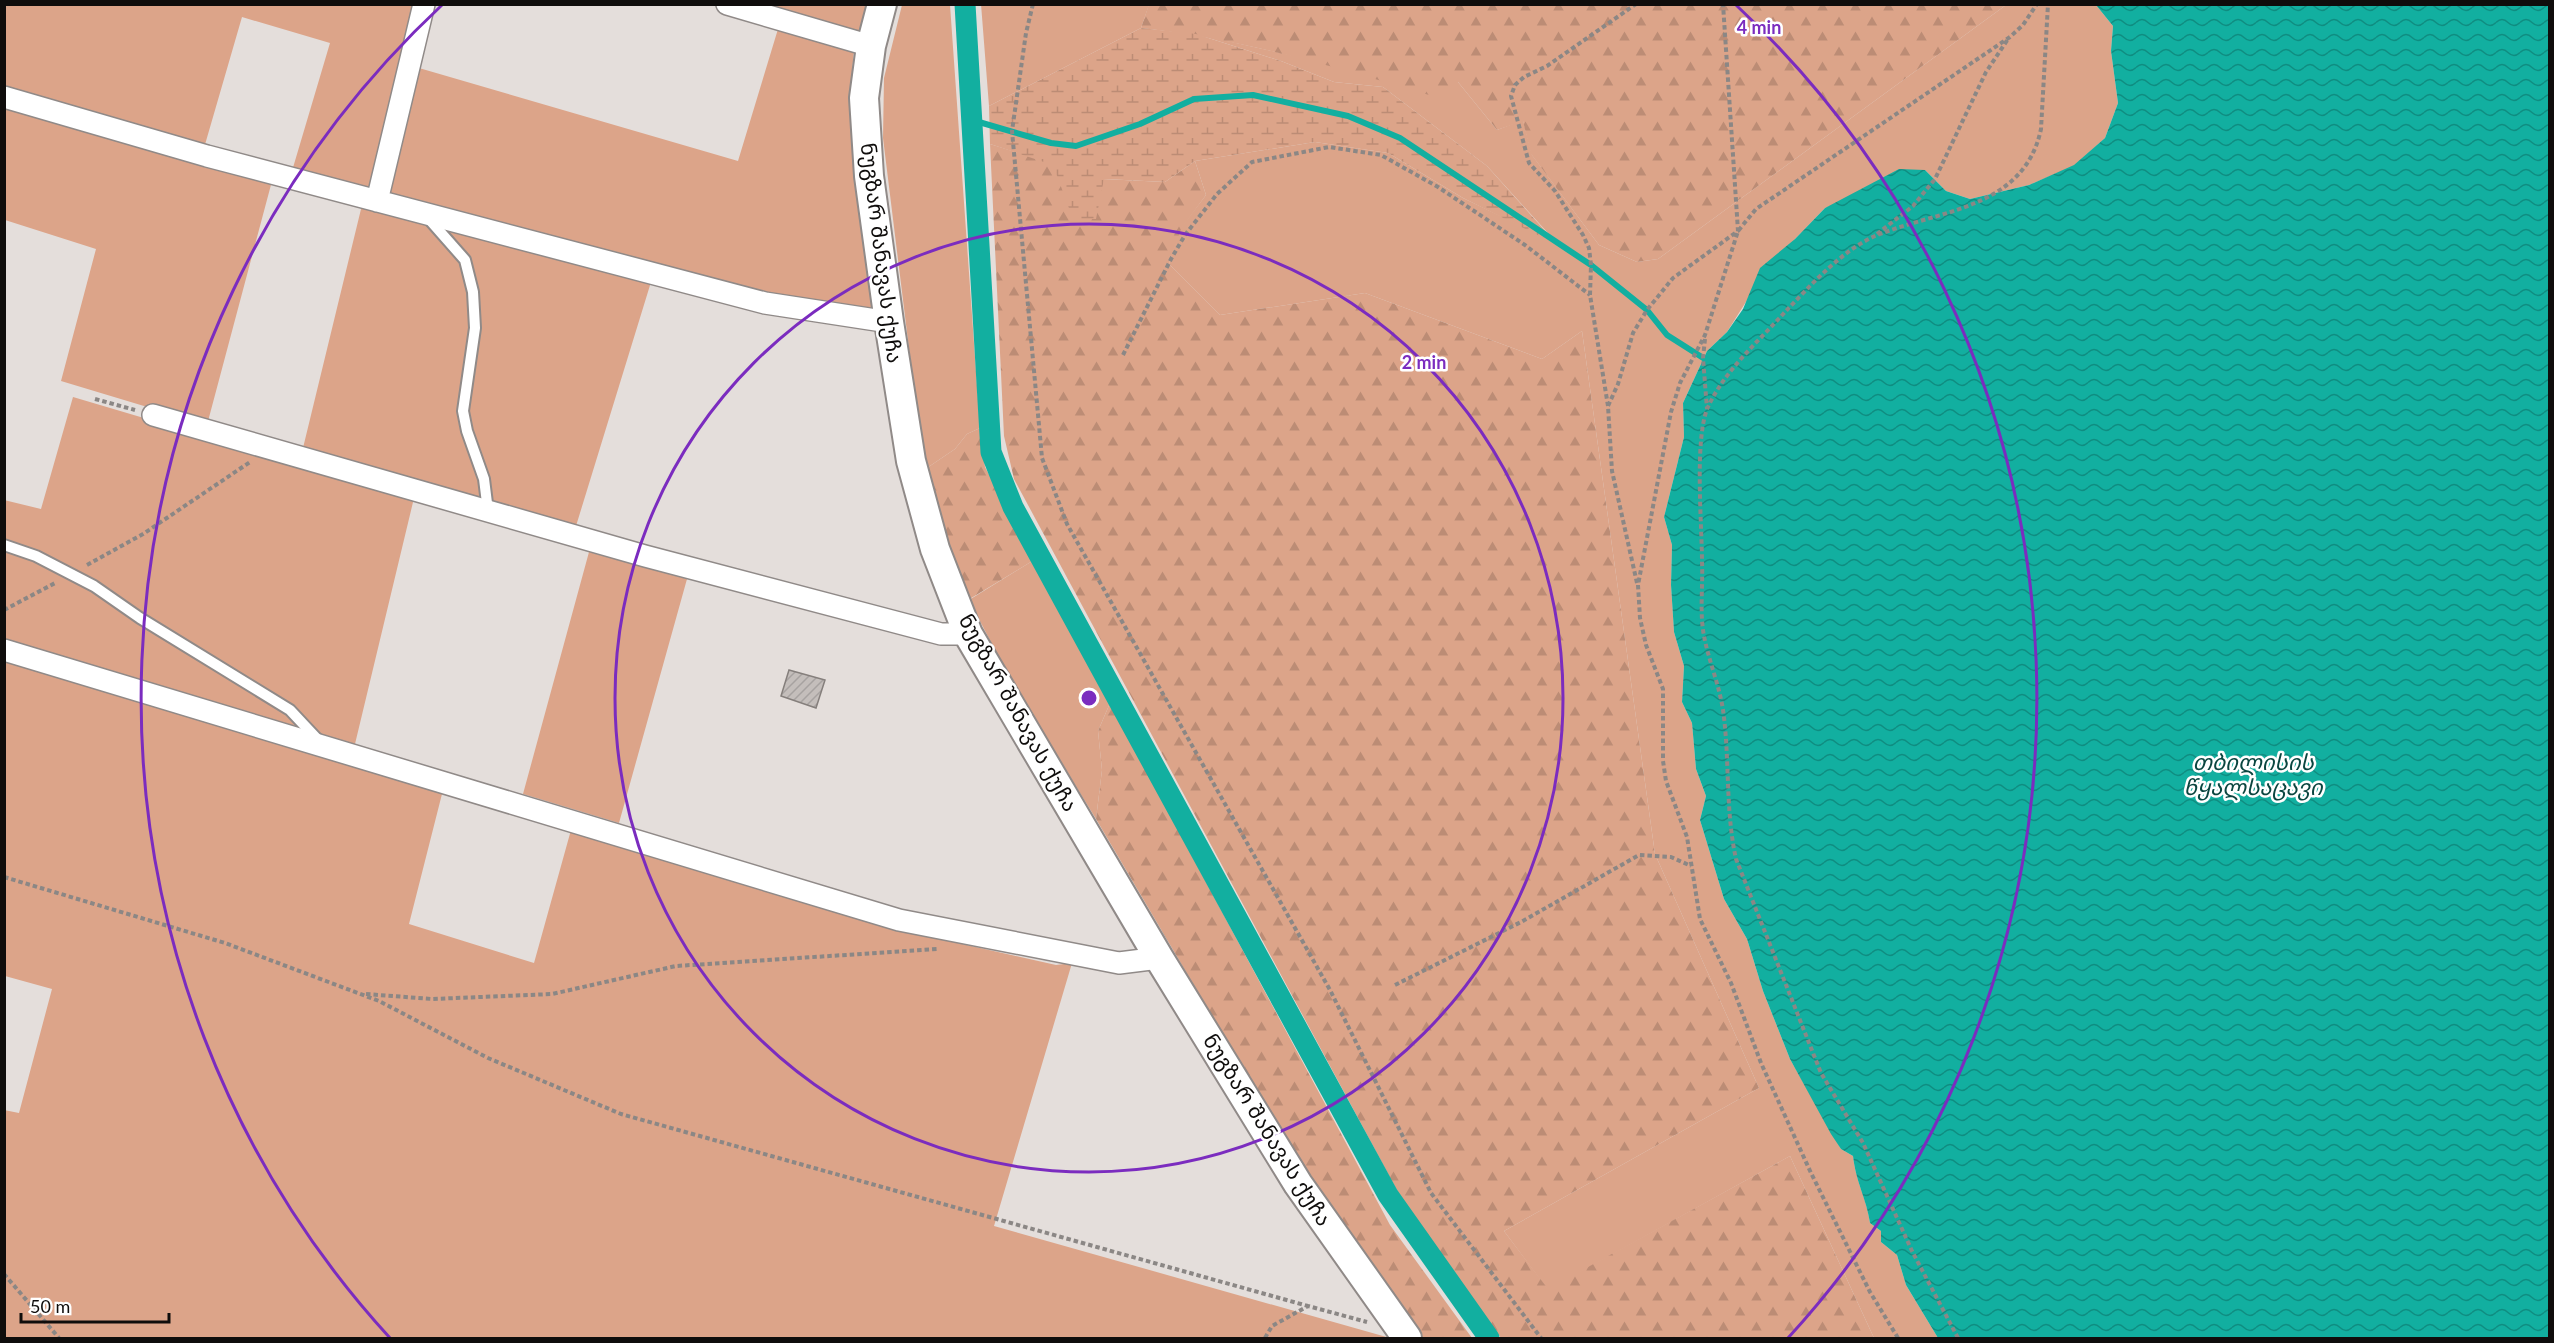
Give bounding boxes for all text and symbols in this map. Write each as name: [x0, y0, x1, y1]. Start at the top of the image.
text: 4 min: [1737, 16, 1781, 38]
street label: ნუგზარ შანავას ქუჩა: [856, 141, 908, 365]
text: 2 min: [1402, 351, 1446, 373]
street label: ნუგზარ შანავას ქუჩა: [954, 609, 1084, 816]
centre of rings: [1079, 688, 1099, 708]
water label: თბილისის წყალსაცავი: [2184, 748, 2324, 801]
street label: ნუგზარ შანავას ქუჩა: [1198, 1028, 1338, 1230]
scale bar: [21, 1286, 170, 1324]
text: 50 m: [30, 1295, 70, 1317]

